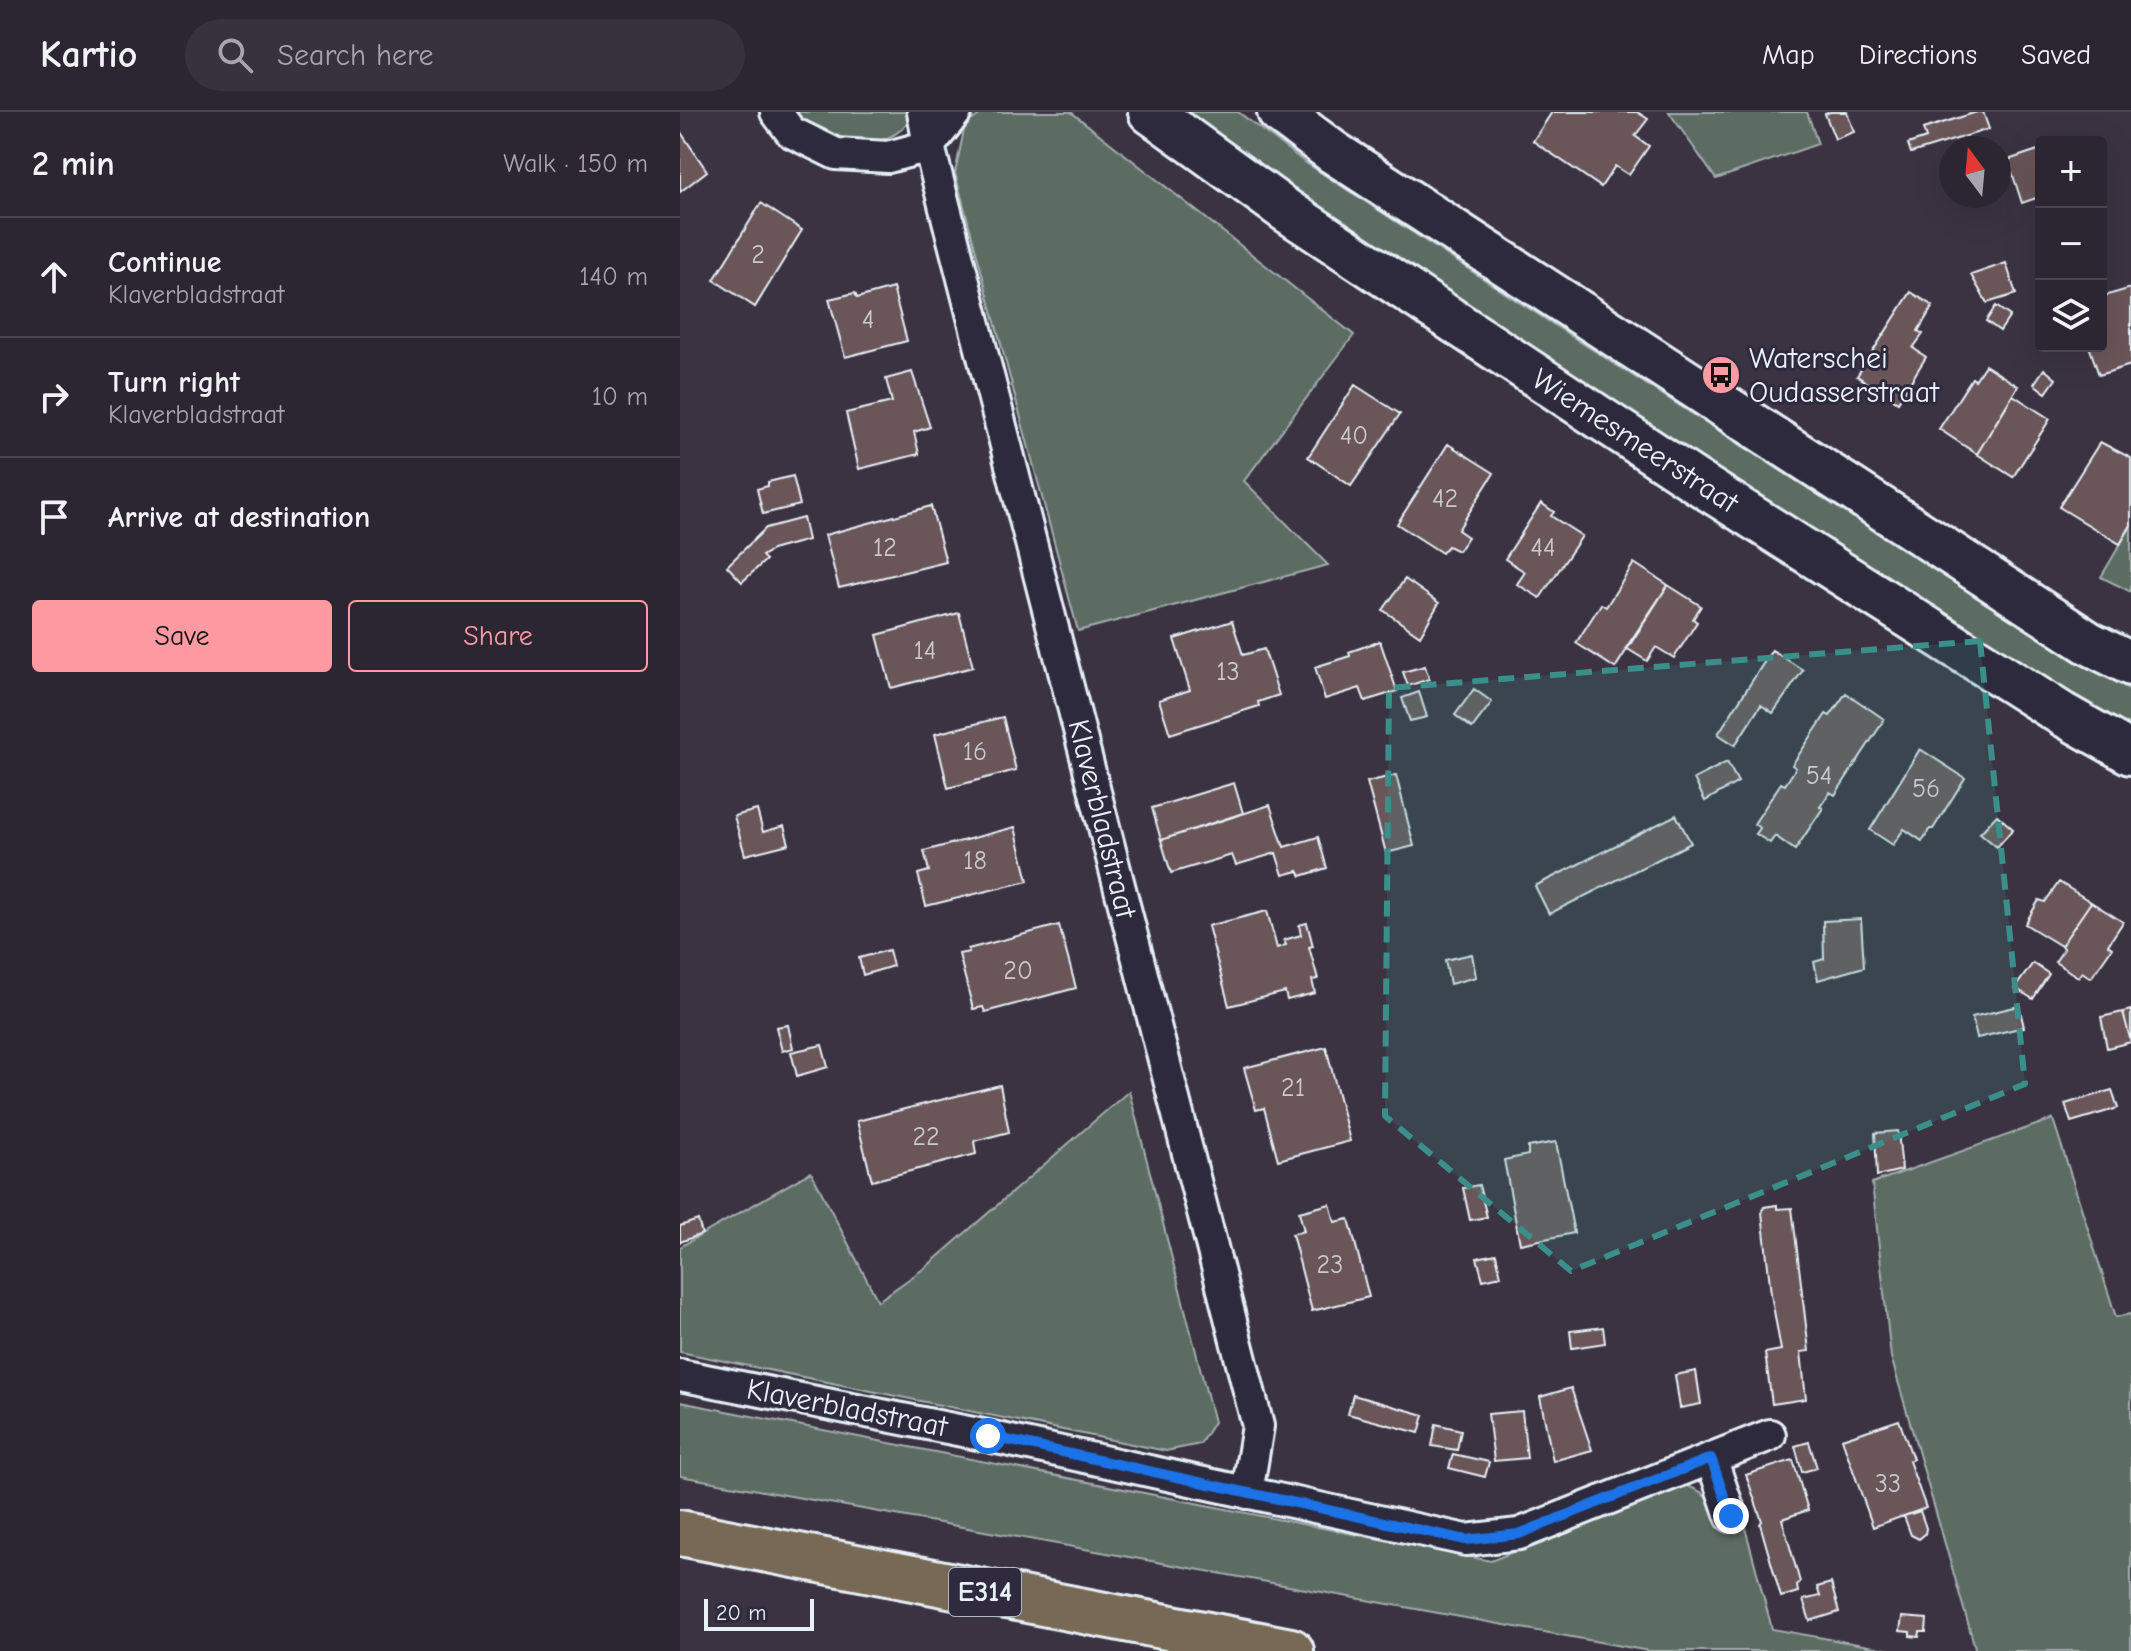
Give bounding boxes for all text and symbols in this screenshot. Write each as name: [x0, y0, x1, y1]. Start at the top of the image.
search box: [185, 19, 745, 91]
text: Kartio: [40, 33, 137, 77]
icon: search: [213, 33, 257, 77]
text: Search here: [277, 38, 433, 73]
text: Map: [1762, 39, 1815, 71]
text: Directions: [1859, 39, 1977, 71]
text: Saved: [2021, 39, 2091, 71]
north arrow: [1939, 136, 2011, 208]
map controls: [2035, 136, 2107, 352]
button: +: [2035, 136, 2107, 208]
text: 2 min: [32, 144, 115, 184]
text: Walk · 150 m: [503, 149, 648, 179]
button: −: [2035, 208, 2107, 280]
house number: 2: [751, 240, 765, 270]
text: Continue: [108, 245, 222, 280]
icon: ahead: [32, 255, 76, 299]
text: 140 m: [579, 262, 648, 292]
text: Klaverbladstraat: [108, 280, 285, 310]
button: layers: [2035, 280, 2107, 352]
house number: 4: [862, 305, 874, 335]
place label: Waterschei Oudasserstraat: [1749, 341, 1940, 410]
bus stop icon: Waterschei Oudasserstraat: [1700, 354, 1742, 396]
street label: Wiemesmeerstraat: [1525, 361, 1746, 522]
text: Turn right: [108, 365, 240, 400]
icon: right: [32, 375, 76, 419]
text: 10 m: [592, 382, 648, 412]
text: Klaverbladstraat: [108, 400, 285, 430]
house number: 40: [1340, 421, 1368, 451]
house number: 42: [1432, 484, 1458, 514]
icon: arrive: [32, 495, 76, 539]
text: Arrive at destination: [108, 500, 370, 535]
house number: 12: [873, 533, 897, 563]
house number: 44: [1530, 533, 1556, 563]
button: Save: [32, 600, 332, 672]
button: Share: [348, 600, 648, 672]
house number: 14: [914, 636, 936, 666]
house number: 13: [1216, 657, 1240, 687]
street label: Klaverbladstraat: [1060, 716, 1144, 923]
house number: 16: [963, 737, 987, 767]
house number: 54: [1806, 761, 1832, 791]
house number: 56: [1912, 774, 1940, 804]
house number: 18: [963, 846, 987, 876]
house number: 20: [1003, 956, 1033, 986]
house number: 21: [1281, 1073, 1305, 1103]
house number: 22: [912, 1122, 940, 1152]
house number: 23: [1317, 1250, 1343, 1280]
street label: Klaverbladstraat: [744, 1371, 952, 1445]
route start: [970, 1418, 1006, 1454]
house number: 33: [1875, 1469, 1901, 1499]
route end: [1713, 1498, 1749, 1534]
road number: E314: [949, 1568, 1021, 1616]
scale bar: [704, 1595, 814, 1631]
text: 20 m: [716, 1600, 766, 1626]

